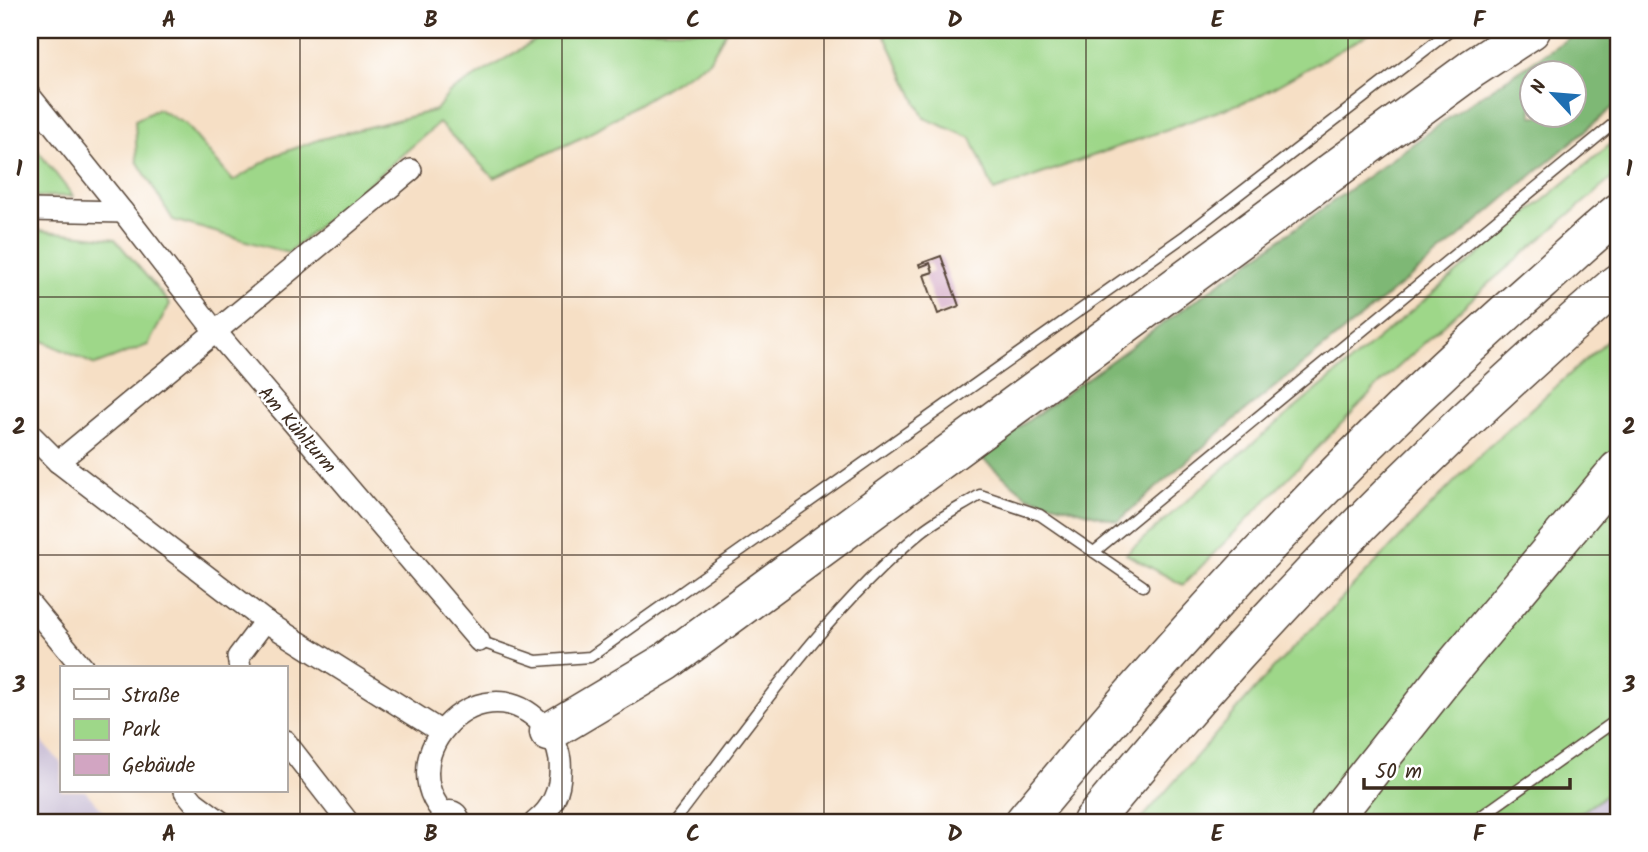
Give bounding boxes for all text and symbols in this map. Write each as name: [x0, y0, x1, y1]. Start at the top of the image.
text: A: [162, 3, 176, 39]
text: B: [424, 3, 438, 39]
text: C: [686, 3, 700, 39]
text: D: [947, 3, 963, 39]
text: E: [1211, 3, 1225, 39]
text: F: [1473, 3, 1487, 39]
north arrow: [1518, 60, 1588, 130]
text: N: [1523, 75, 1556, 99]
text: 1: [16, 152, 23, 188]
text: 1: [1626, 152, 1633, 188]
street label: Am Kühlturm: [250, 380, 343, 481]
text: 2: [12, 410, 26, 446]
text: 2: [1622, 410, 1636, 446]
legend: [60, 666, 287, 792]
text: 3: [12, 668, 26, 704]
text: 3: [1622, 668, 1636, 704]
text: Straße: [122, 680, 180, 713]
text: Park: [122, 714, 160, 747]
scale bar: [1364, 747, 1571, 791]
text: Gebäude: [122, 750, 196, 783]
text: 50 m: [1375, 756, 1422, 789]
text: A: [162, 817, 176, 852]
text: B: [424, 817, 438, 852]
text: C: [686, 817, 700, 852]
text: D: [947, 817, 963, 852]
text: E: [1211, 817, 1225, 852]
text: F: [1473, 817, 1487, 852]

